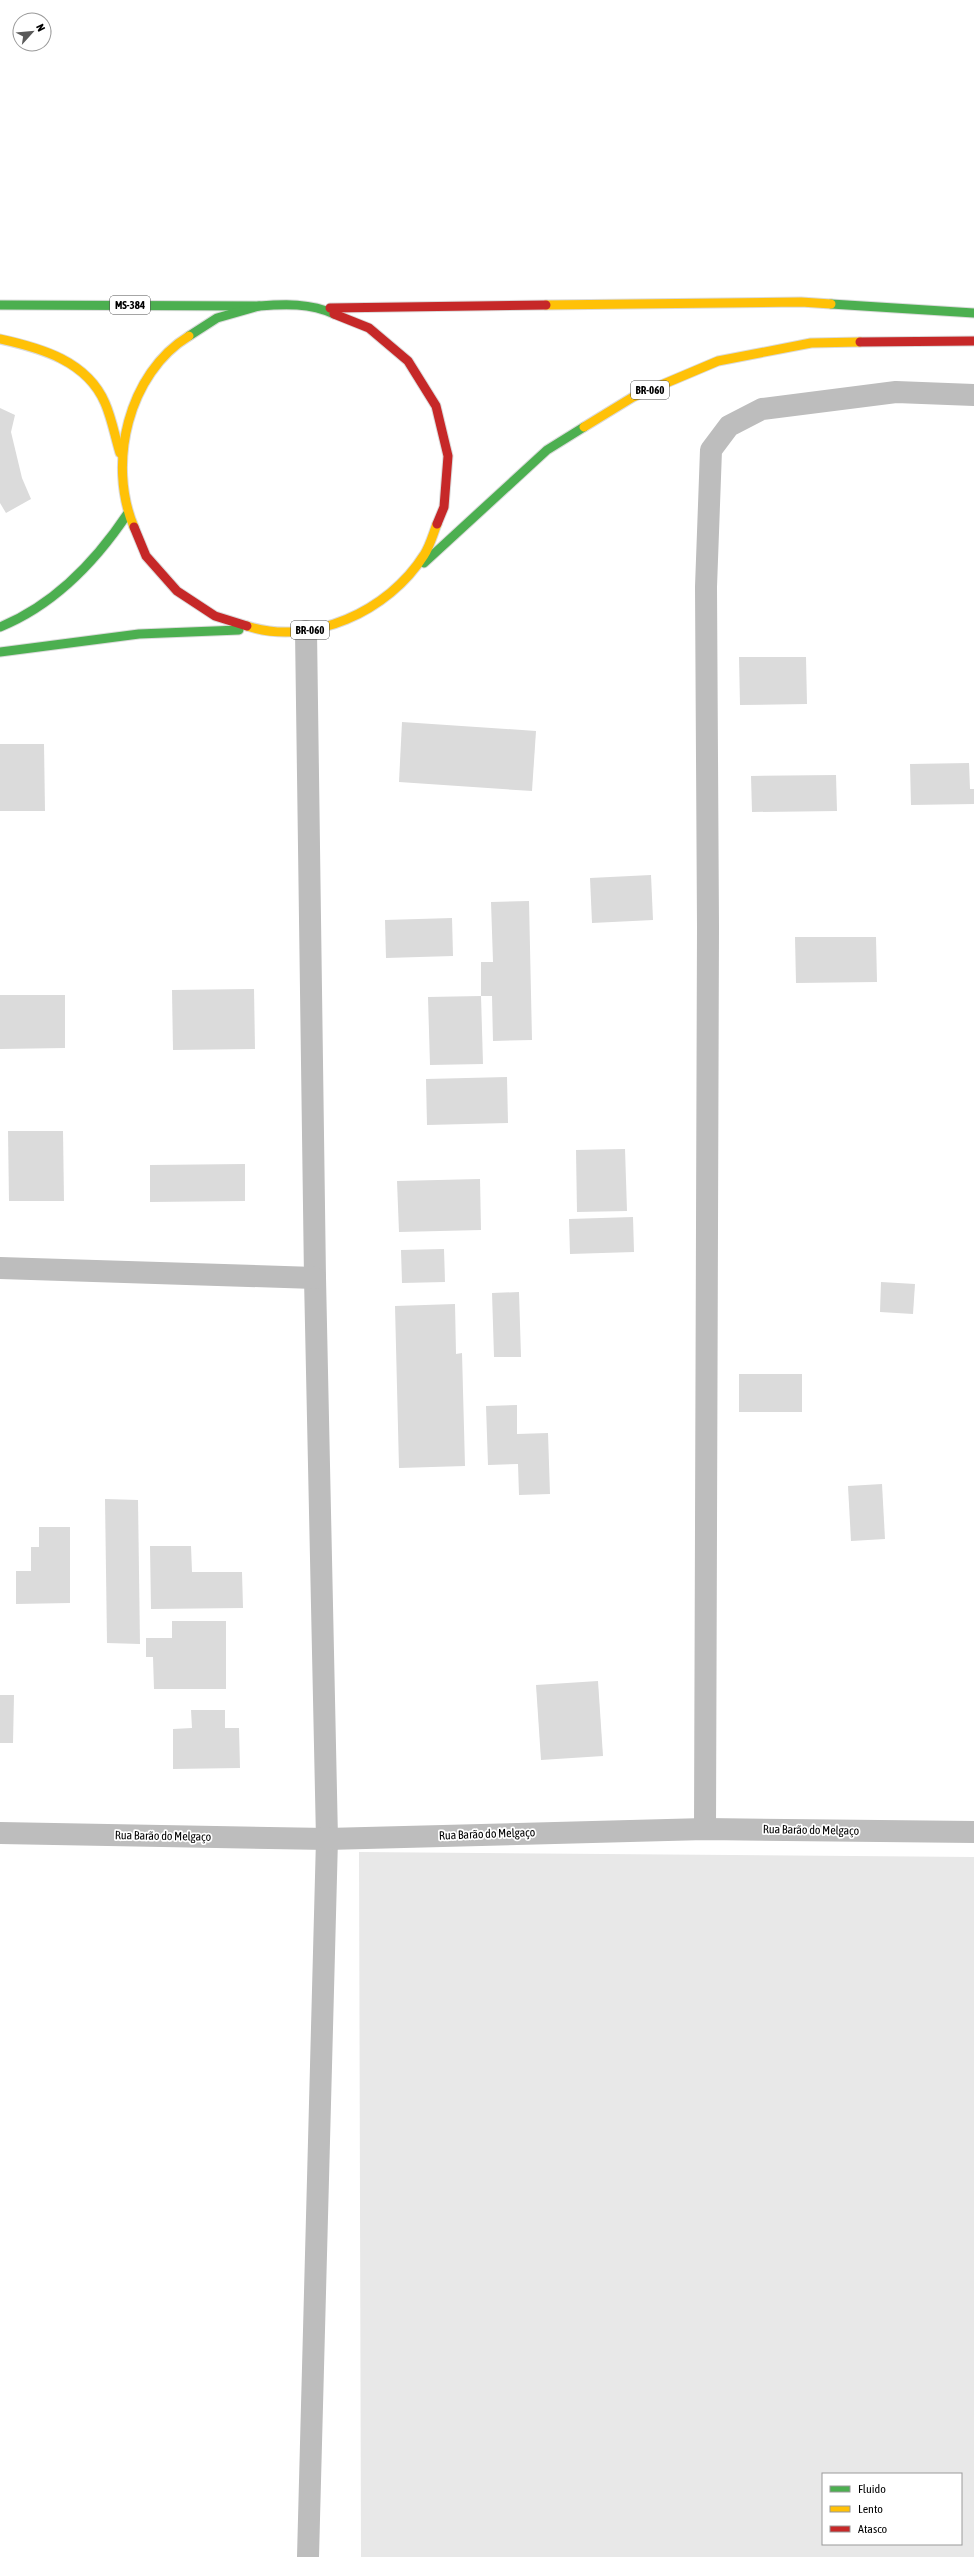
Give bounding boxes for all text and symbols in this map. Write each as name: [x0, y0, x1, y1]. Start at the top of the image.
north arrow: [12, 12, 52, 52]
text: N: [34, 22, 48, 33]
road number: MS-384: [110, 296, 150, 314]
road number: BR-060: [631, 381, 669, 399]
road number: BR-060: [291, 621, 329, 639]
street label: Rua Barão do Melgaço: [763, 1822, 860, 1838]
street label: Rua Barão do Melgaço: [439, 1825, 536, 1843]
street label: Rua Barão do Melgaço: [115, 1828, 212, 1844]
legend: [822, 2473, 962, 2545]
text: Fluido: [858, 2482, 886, 2496]
text: Lento: [858, 2502, 883, 2516]
text: Atasco: [858, 2522, 888, 2536]

